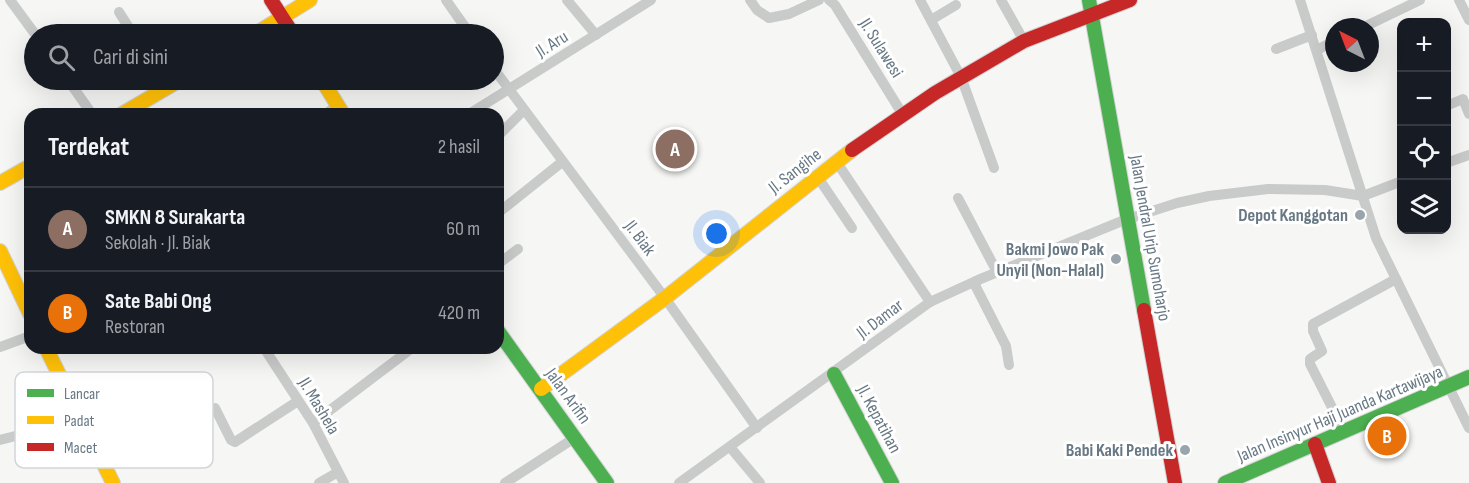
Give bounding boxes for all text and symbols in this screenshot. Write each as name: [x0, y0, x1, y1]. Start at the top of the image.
street label: Jl. Sulawesi: [854, 14, 907, 81]
north arrow: [1325, 18, 1379, 72]
map controls: [1397, 18, 1451, 234]
button: +: [1397, 18, 1451, 72]
search box: [24, 24, 504, 90]
street label: Jl. Aru: [531, 26, 572, 62]
icon: search: [45, 41, 78, 74]
text: Cari di sini: [93, 44, 168, 71]
button: −: [1397, 72, 1451, 126]
pin: A: [656, 126, 694, 172]
button: locate: [1397, 126, 1451, 180]
text: Terdekat: [48, 132, 129, 163]
text: 2 hasil: [438, 135, 480, 159]
street label: Jl. Sangihe: [764, 144, 826, 199]
street label: Jalan Jendral Urip Sumoharjo: [1125, 152, 1175, 323]
button: layers: [1397, 180, 1451, 234]
text: SMKN 8 Surakarta: [105, 204, 245, 231]
place label: Depot Kanggotan: [1238, 205, 1348, 226]
marker: Depot Kanggotan: [1353, 208, 1367, 222]
street label: Jl. Biak: [619, 216, 660, 260]
text: A: [63, 217, 72, 241]
text: 60 m: [446, 217, 480, 241]
your location: [702, 219, 731, 248]
text: Sekolah · Jl. Biak: [105, 231, 210, 255]
place label: Bakmi Jowo Pak Unyil (Non-Halal): [996, 239, 1104, 281]
marker: Bakmi Jowo Pak Unyil (Non-Halal): [1109, 252, 1123, 266]
text: Sate Babi Ong: [105, 288, 211, 315]
street label: Jl. Damar: [852, 295, 907, 344]
text: B: [63, 301, 72, 325]
text: 420 m: [438, 301, 480, 325]
text: Restoran: [105, 315, 165, 339]
street label: Jalan Insinyur Haji Juanda Kartawijaya: [1233, 361, 1446, 467]
street label: Jalan Arifin: [540, 363, 595, 428]
legend: [15, 372, 213, 468]
street label: Jl. Mashela: [293, 373, 344, 438]
street label: Jl. Kepatihan: [852, 381, 906, 457]
text: Lancar: [64, 385, 100, 404]
text: Padat: [64, 412, 95, 431]
pin: B: [1368, 414, 1406, 458]
text: Macet: [64, 439, 97, 458]
place label: Babi Kaki Pendek: [1066, 440, 1173, 461]
marker: Babi Kaki Pendek: [1178, 443, 1192, 457]

